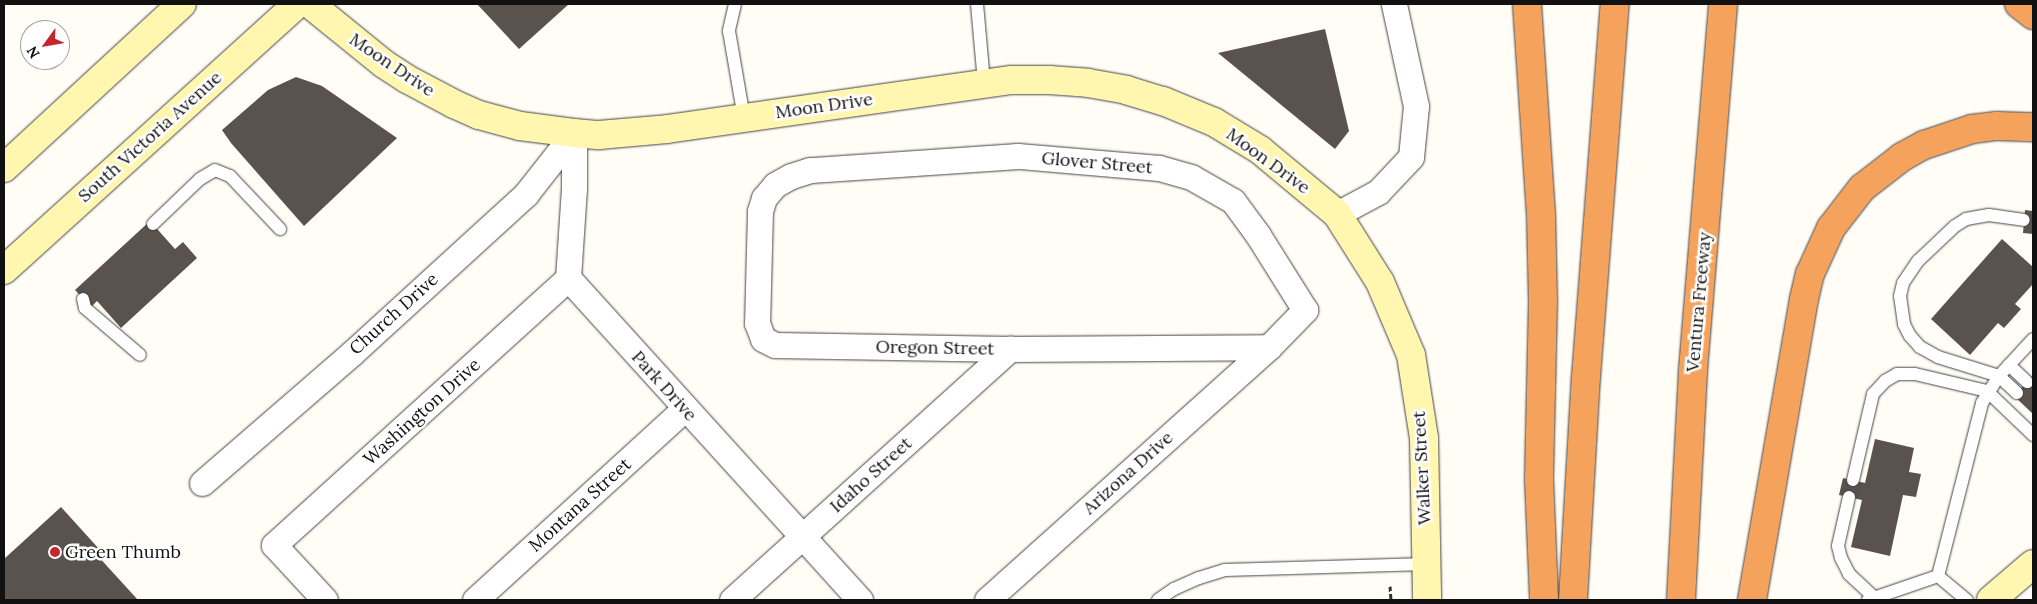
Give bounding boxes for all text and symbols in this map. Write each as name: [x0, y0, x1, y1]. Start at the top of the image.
north arrow: [20, 20, 70, 70]
street label: Moon Drive: [345, 29, 439, 101]
text: N: [23, 43, 44, 62]
street label: South Victoria Avenue: [74, 67, 226, 207]
street label: Moon Drive: [774, 88, 874, 124]
street label: Moon Drive: [1222, 123, 1314, 199]
street label: Glover Street: [1041, 147, 1153, 179]
street label: Ventura Freeway: [1682, 231, 1716, 373]
street label: Church Drive: [345, 269, 443, 359]
street label: Oregon Street: [875, 336, 995, 360]
street label: Park Drive: [627, 346, 701, 426]
street label: Washington Drive: [359, 354, 485, 470]
street label: Walker Street: [1408, 410, 1436, 526]
street label: Arizona Drive: [1079, 427, 1177, 519]
street label: Idaho Street: [826, 433, 916, 517]
street label: Montana Street: [524, 454, 636, 556]
place label: Green Thumb: [65, 541, 181, 563]
marker: Green Thumb: [49, 546, 61, 558]

